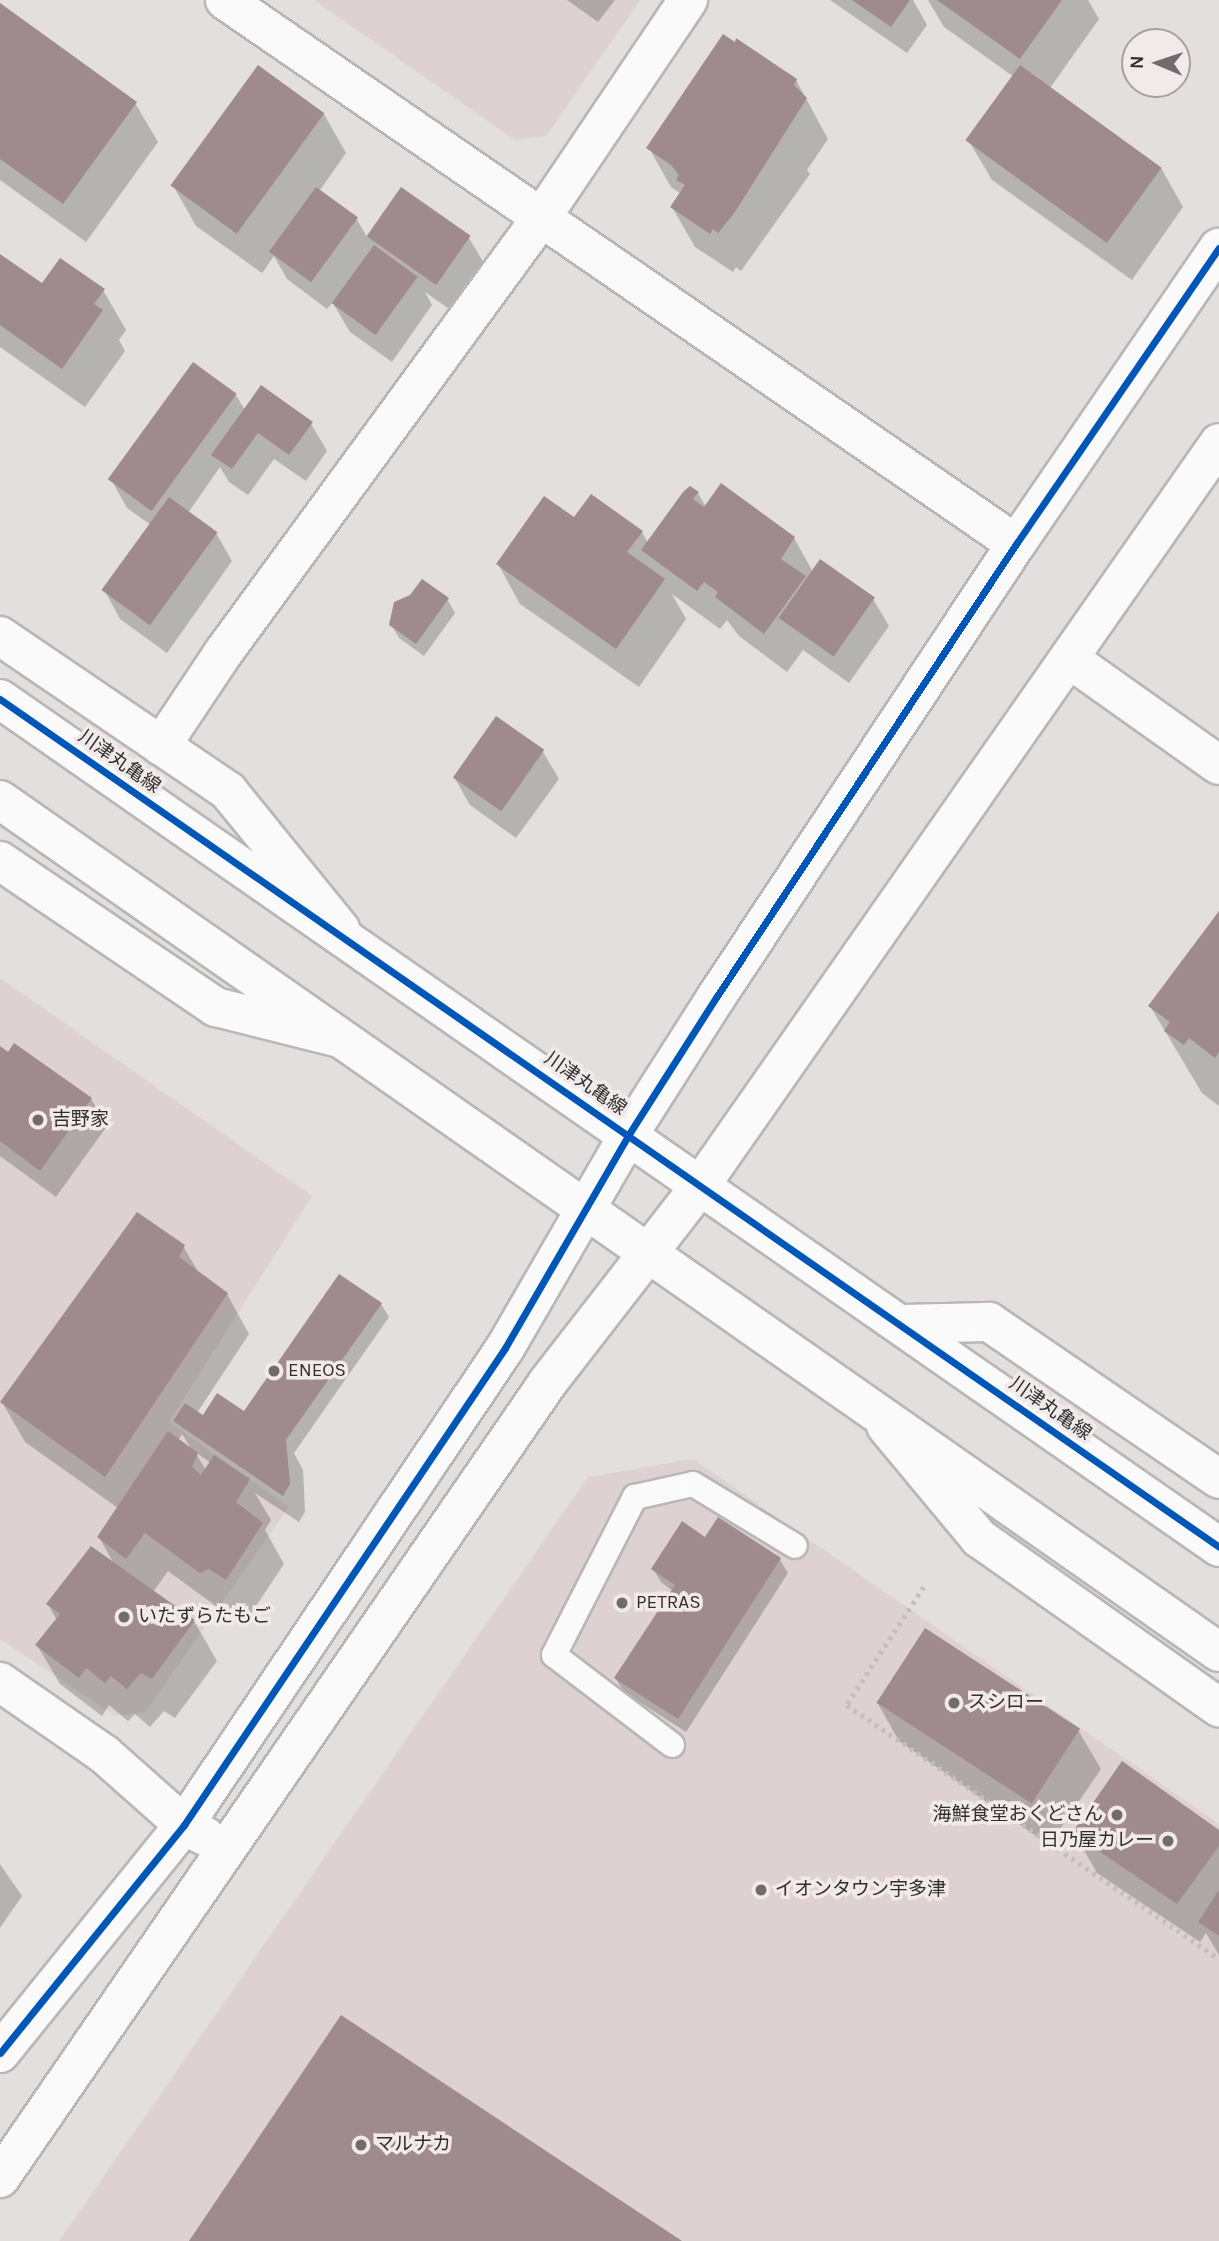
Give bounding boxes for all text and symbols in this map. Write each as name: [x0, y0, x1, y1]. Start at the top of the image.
north arrow: [1121, 28, 1191, 98]
text: N: [1126, 55, 1148, 70]
street label: 川津丸亀線: [74, 725, 164, 799]
street label: 川津丸亀線: [540, 1047, 630, 1121]
place label: 吉野家: [52, 1109, 109, 1131]
marker: 吉野家: [30, 1112, 46, 1128]
place label: ENEOS: [288, 1360, 346, 1382]
marker: ENEOS: [266, 1363, 282, 1379]
street label: 川津丸亀線: [1005, 1372, 1095, 1446]
place label: PETRAS: [636, 1592, 701, 1614]
marker: PETRAS: [614, 1595, 630, 1611]
place label: いたずらたもご: [138, 1606, 271, 1628]
marker: いたずらたもご: [116, 1609, 132, 1625]
place label: スシロー: [968, 1692, 1044, 1714]
marker: スシロー: [946, 1695, 962, 1711]
place label: 海鮮食堂おくどさん: [932, 1804, 1103, 1826]
marker: 海鮮食堂おくどさん: [1109, 1807, 1125, 1823]
place label: 日乃屋カレー: [1040, 1830, 1154, 1852]
marker: 日乃屋カレー: [1160, 1833, 1176, 1849]
place label: イオンタウン宇多津: [775, 1879, 946, 1901]
marker: イオンタウン宇多津: [753, 1882, 769, 1898]
place label: マルナカ: [375, 2134, 451, 2156]
marker: マルナカ: [353, 2137, 369, 2153]

